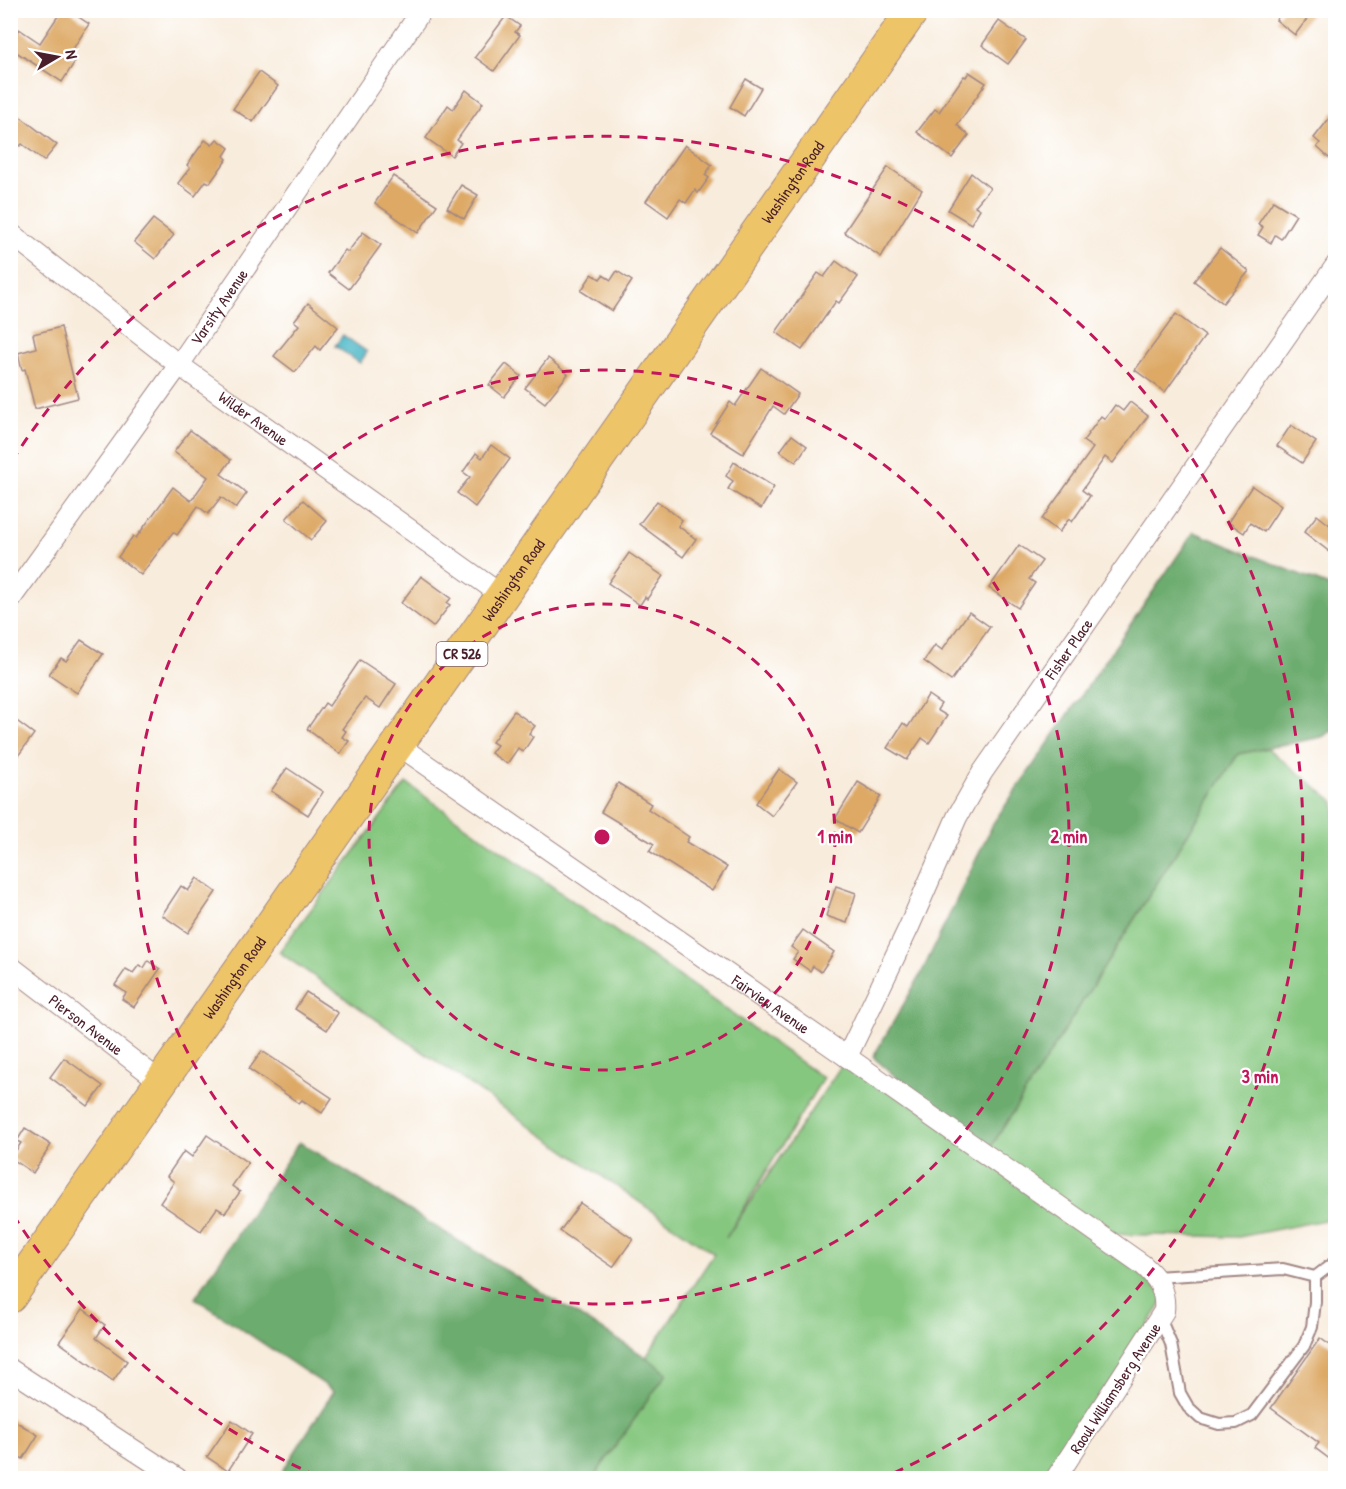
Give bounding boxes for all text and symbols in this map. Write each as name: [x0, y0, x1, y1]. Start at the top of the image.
north arrow: [27, 27, 87, 87]
text: N: [60, 48, 83, 61]
street label: Washington Road: [756, 136, 829, 228]
street label: Varsity Avenue: [185, 264, 253, 349]
street label: Wilder Avenue: [214, 386, 293, 451]
street label: Washington Road: [477, 534, 550, 626]
street label: Fisher Place: [1039, 613, 1098, 684]
road number: CR 526: [436, 642, 488, 666]
text: 1 min: [817, 824, 853, 849]
text: 2 min: [1051, 824, 1087, 849]
centre of rings: [592, 827, 612, 847]
street label: Washington Road: [197, 932, 271, 1023]
street label: Fairview Avenue: [727, 969, 815, 1039]
street label: Pierson Avenue: [45, 989, 128, 1060]
text: 3 min: [1242, 1064, 1278, 1089]
street label: Raoul Williamsberg Avenue: [1064, 1318, 1166, 1458]

